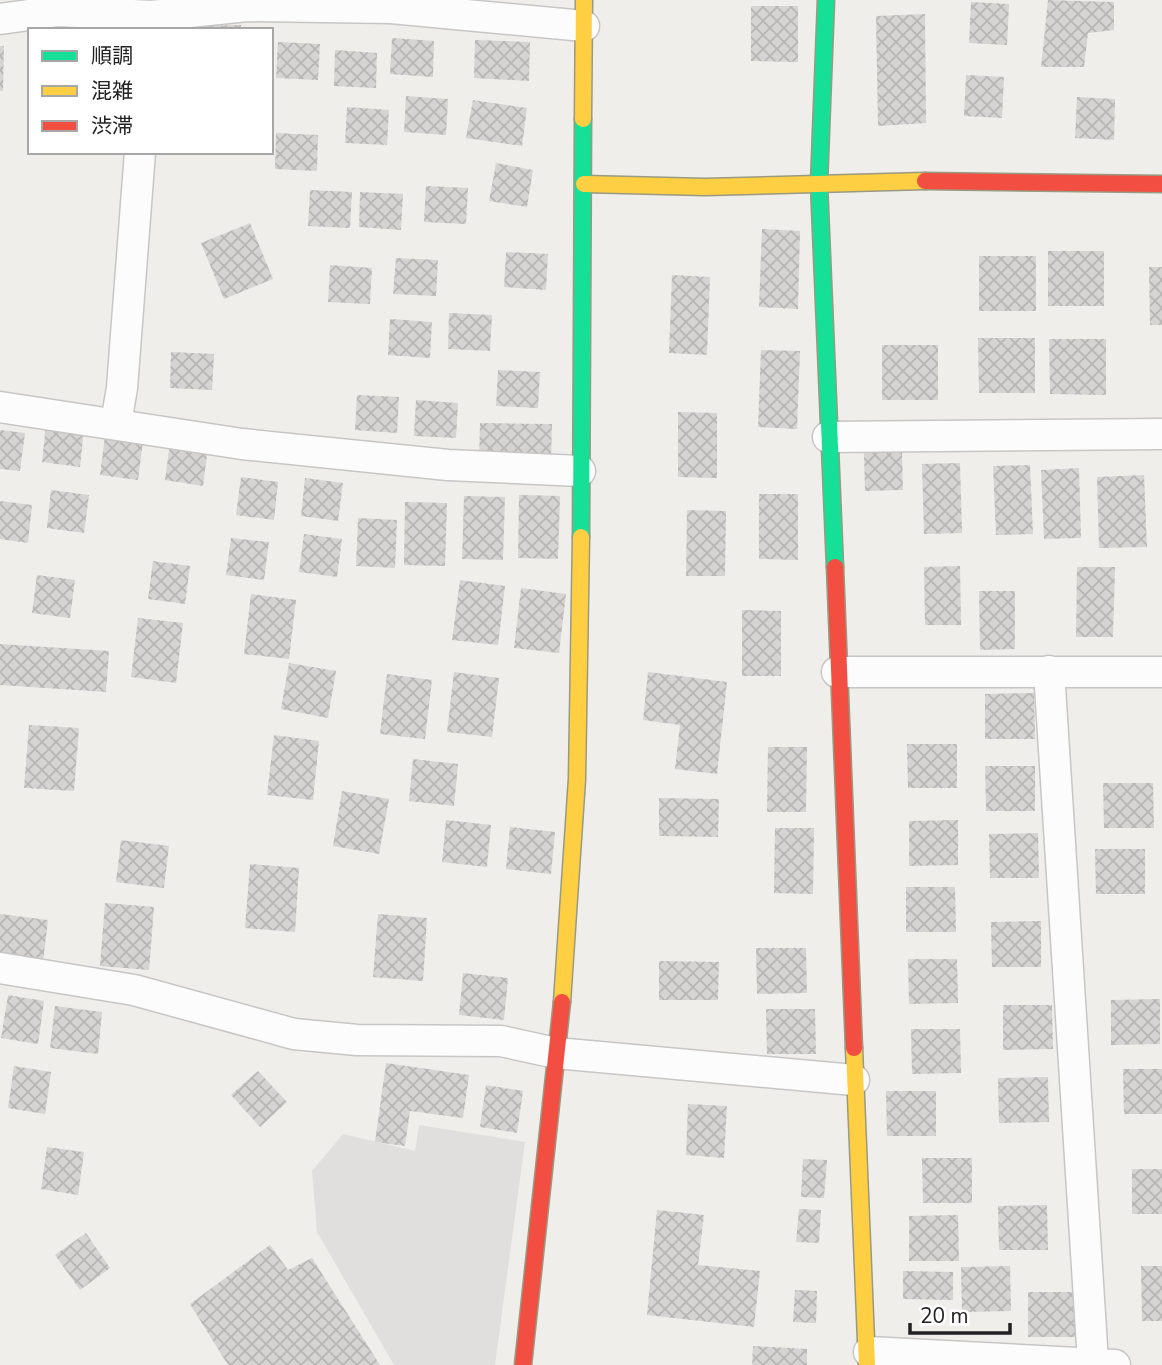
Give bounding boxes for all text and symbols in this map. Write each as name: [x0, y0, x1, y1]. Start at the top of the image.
legend: [28, 28, 273, 154]
text: 順調: [91, 42, 133, 70]
text: 混雑: [91, 77, 133, 105]
text: 渋滞: [91, 112, 133, 140]
scale bar: [910, 1292, 1010, 1336]
text: 20 m: [920, 1302, 969, 1330]

